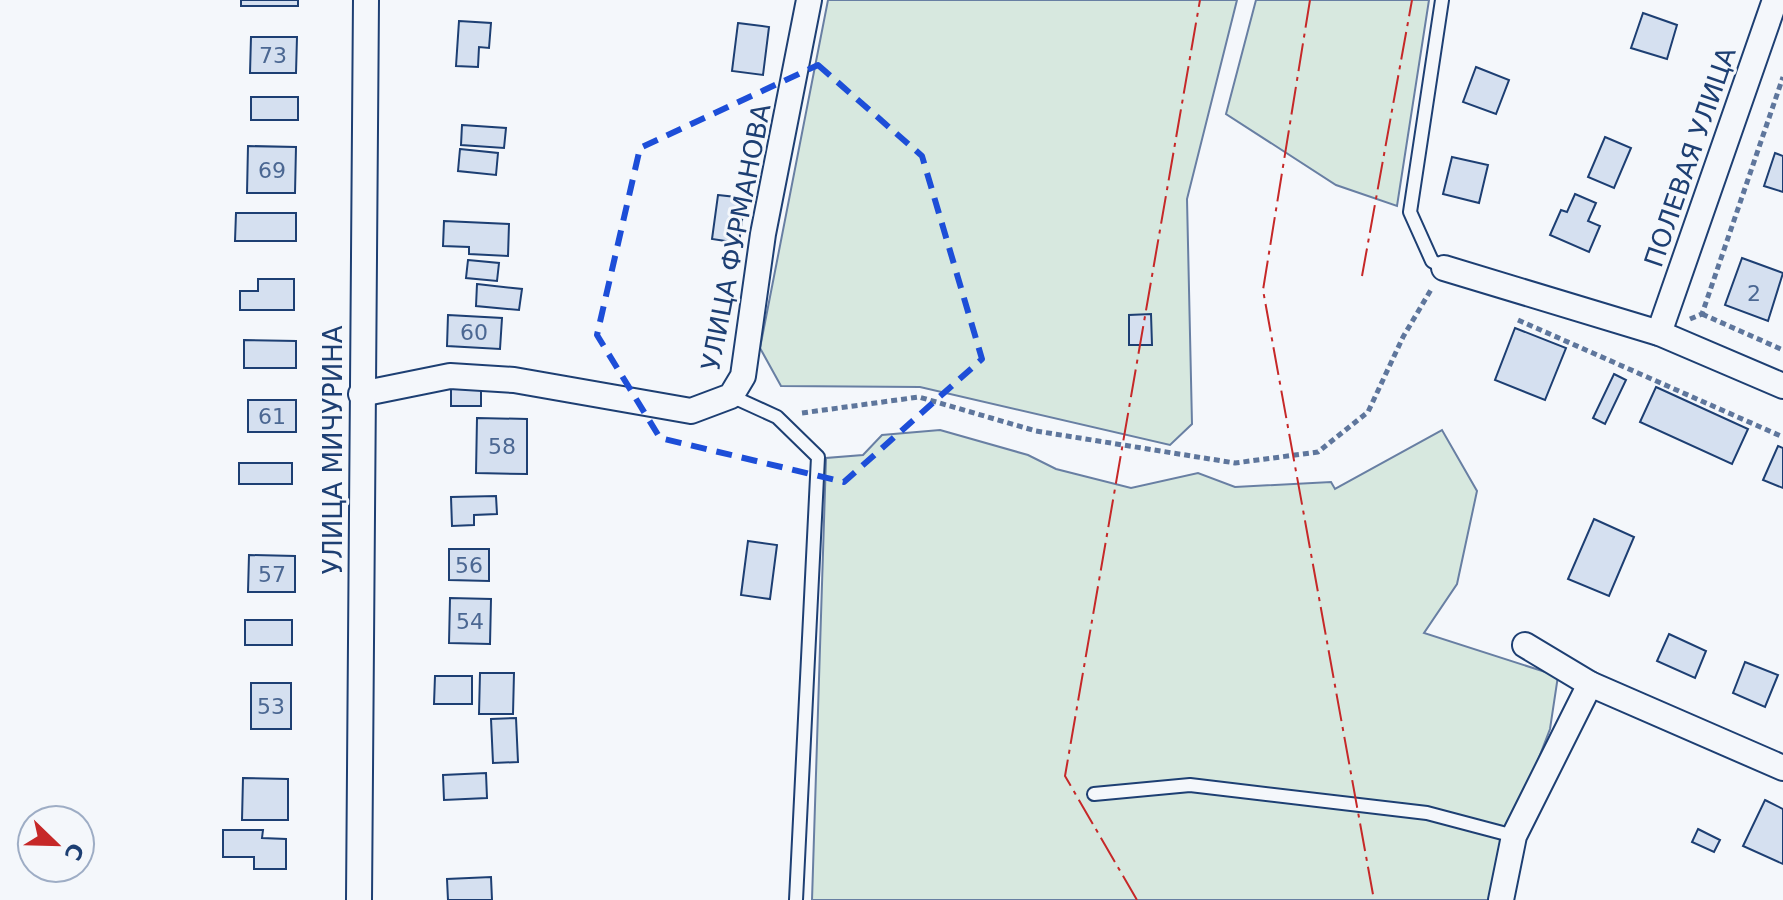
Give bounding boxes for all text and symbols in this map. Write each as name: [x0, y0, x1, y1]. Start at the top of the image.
house number: 73: [259, 43, 287, 68]
street label: ПОЛЕВАЯ УЛИЦА: [1638, 43, 1742, 271]
street label: УЛИЦА ФУРМАНОВА: [695, 101, 777, 373]
house number: 69: [258, 158, 286, 183]
house number: 2: [1747, 281, 1761, 306]
house number: 60: [460, 320, 488, 345]
street label: УЛИЦА МИЧУРИНА: [318, 325, 348, 575]
house number: 61: [258, 404, 286, 429]
house number: 58: [488, 434, 516, 459]
house number: 56: [455, 553, 483, 578]
house number: 57: [258, 562, 286, 587]
house number: 54: [456, 609, 484, 634]
house number: 53: [257, 694, 285, 719]
north arrow: [16, 804, 96, 884]
text: С: [59, 839, 89, 864]

